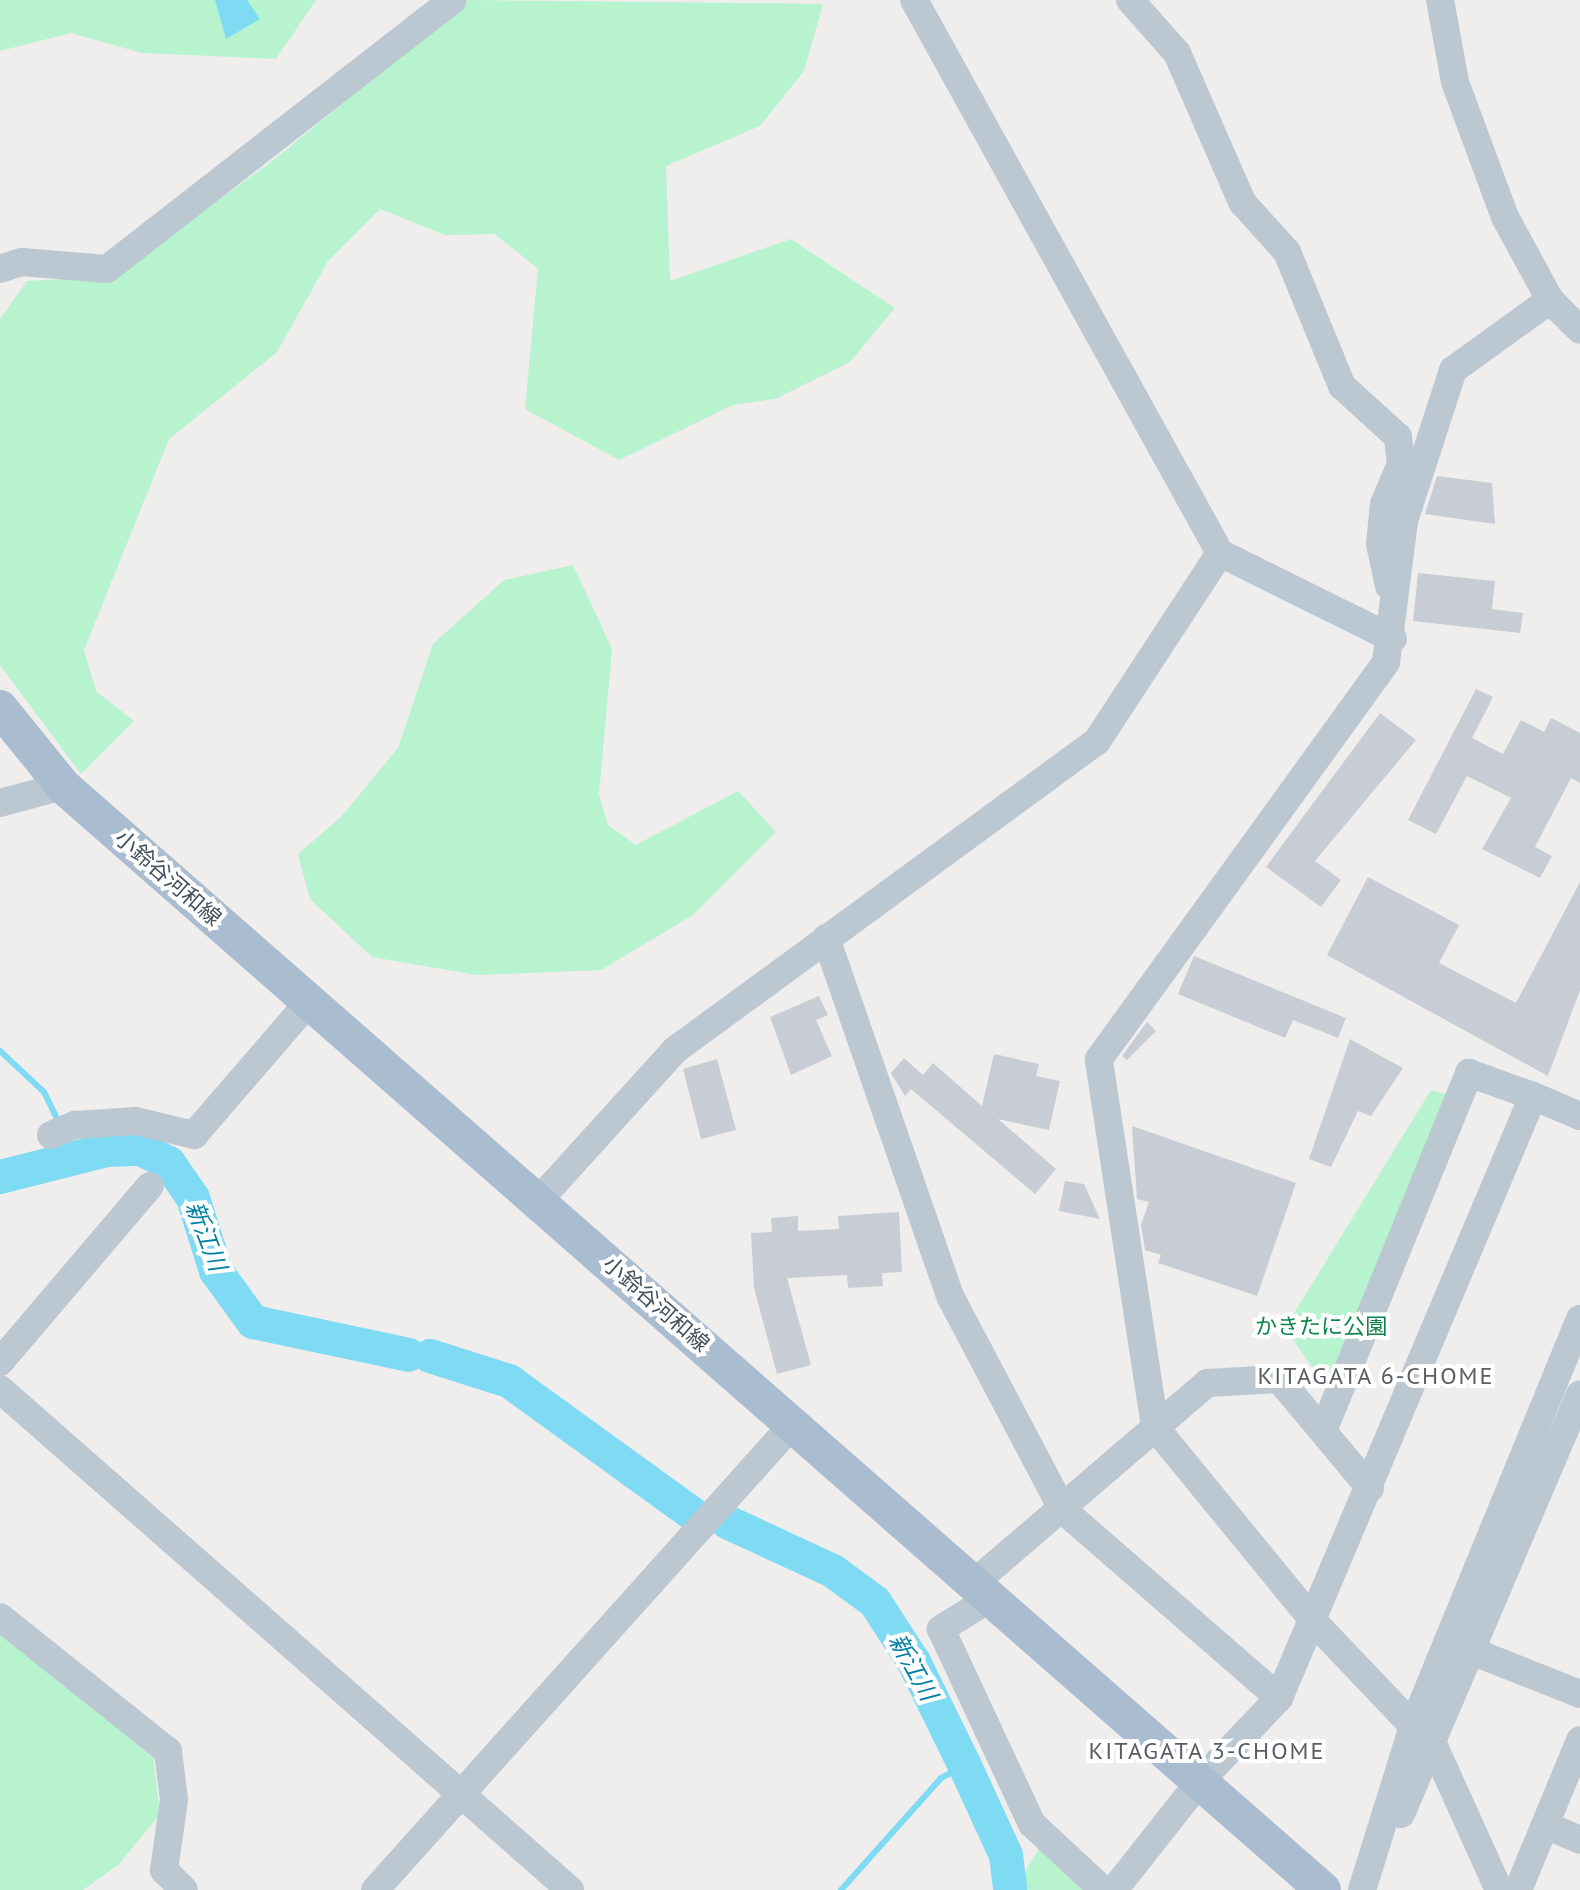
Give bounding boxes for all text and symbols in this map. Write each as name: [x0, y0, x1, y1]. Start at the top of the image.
street label: 小鈴谷河和線: [110, 825, 226, 931]
water label: 新江川: [180, 1197, 232, 1275]
street label: 小鈴谷河和線: [598, 1251, 714, 1357]
park label: かきたに公園: [1255, 1314, 1387, 1340]
district label: KITAGATA 6-CHOME: [1257, 1362, 1495, 1390]
water label: 新江川: [883, 1629, 943, 1705]
district label: KITAGATA 3-CHOME: [1088, 1737, 1326, 1765]

